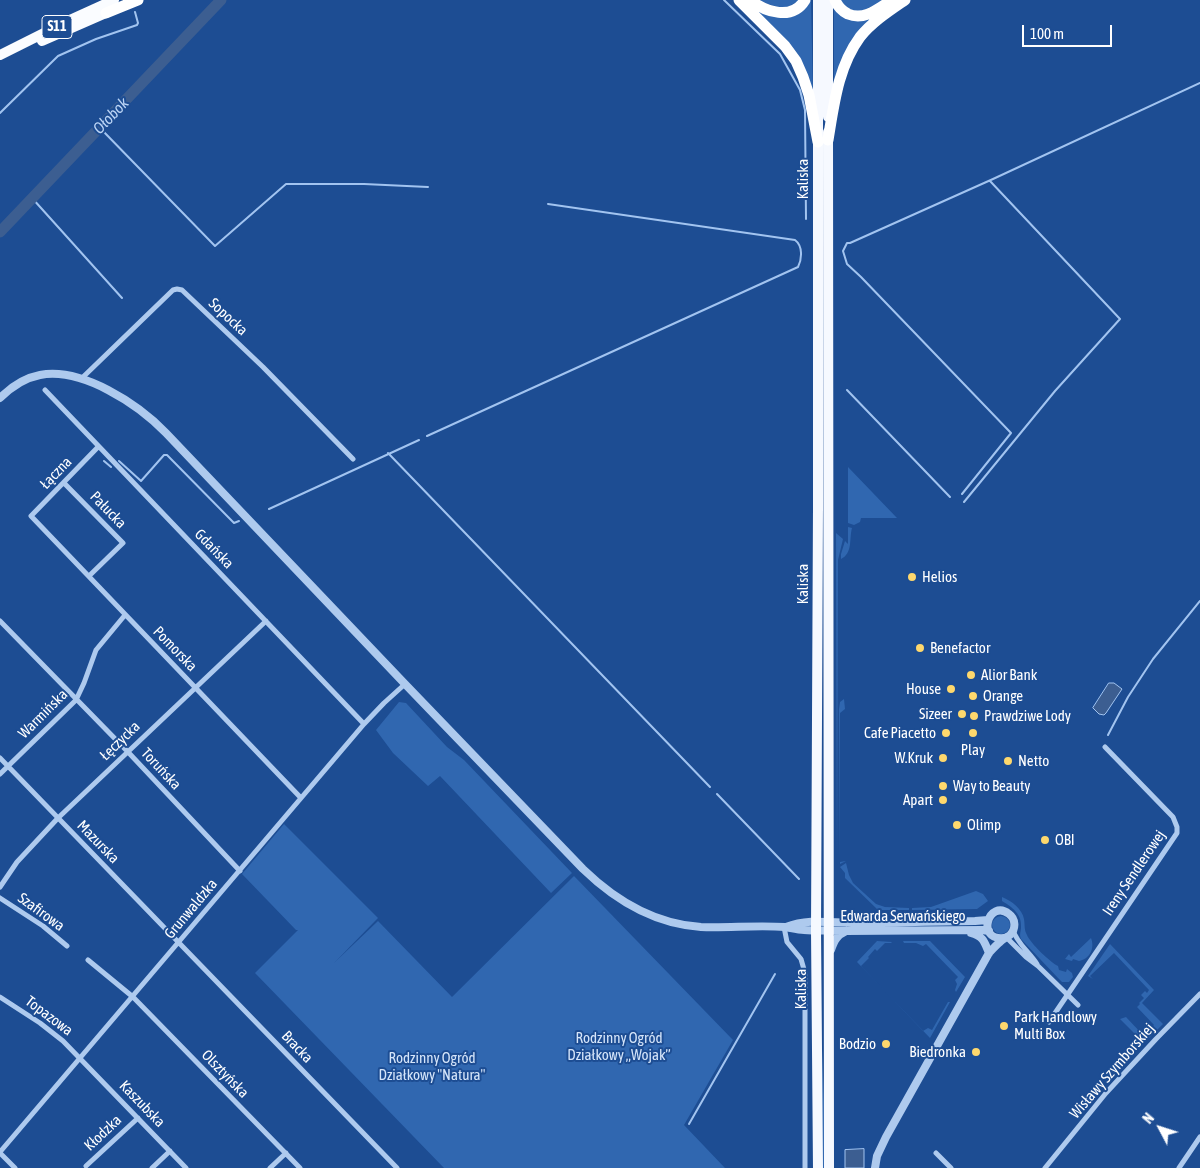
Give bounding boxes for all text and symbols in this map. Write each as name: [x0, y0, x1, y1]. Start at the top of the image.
scale bar: [1025, 15, 1115, 47]
road number: S11: [42, 16, 72, 38]
text: 100 m: [1030, 25, 1064, 42]
water label: Ołobok: [89, 94, 133, 138]
street label: Kaliska: [794, 159, 812, 199]
street label: Sopocka: [205, 295, 251, 339]
street label: Łączna: [36, 453, 76, 493]
street label: Pałucka: [86, 488, 130, 532]
street label: Gdańska: [191, 525, 237, 573]
street label: Kaliska: [794, 564, 812, 604]
place label: Helios: [922, 568, 957, 586]
marker: Helios: [906, 571, 918, 583]
street label: Pomorska: [149, 623, 201, 675]
place label: Benefactor: [930, 639, 990, 657]
marker: Benefactor: [914, 642, 926, 654]
place label: Alior Bank: [981, 666, 1037, 684]
marker: Alior Bank: [965, 669, 977, 681]
place label: House: [906, 680, 941, 698]
marker: House: [945, 683, 957, 695]
street label: Warmińska: [15, 686, 71, 742]
place label: Orange: [983, 687, 1023, 705]
marker: Orange: [967, 690, 979, 702]
place label: Sizeer: [919, 705, 952, 723]
place label: Prawdziwe Lody: [984, 707, 1071, 725]
marker: Sizeer: [956, 708, 968, 720]
marker: Prawdziwe Lody: [968, 710, 980, 722]
street label: Łęczycka: [96, 718, 144, 764]
place label: Cafe Piacetto: [864, 724, 936, 742]
marker: Cafe Piacetto: [940, 727, 952, 739]
marker: Play: [967, 727, 979, 739]
place label: Play: [961, 741, 985, 759]
street label: Toruńska: [137, 744, 185, 794]
place label: W.Kruk: [894, 749, 933, 767]
marker: W.Kruk: [937, 752, 949, 764]
place label: Netto: [1018, 752, 1049, 770]
marker: Netto: [1002, 755, 1014, 767]
place label: Way to Beauty: [953, 777, 1031, 795]
marker: Way to Beauty: [937, 780, 949, 792]
place label: Apart: [903, 791, 933, 809]
marker: Apart: [937, 794, 949, 806]
place label: Olimp: [967, 816, 1001, 834]
street label: Mazurska: [73, 817, 123, 867]
marker: Olimp: [951, 819, 963, 831]
street label: Ireny Sendlerowej: [1099, 827, 1169, 919]
place label: OBI: [1055, 831, 1075, 849]
marker: OBI: [1039, 834, 1051, 846]
street label: Grunwaldzka: [161, 875, 221, 943]
street label: Szafirowa: [14, 889, 68, 935]
street label: Edwarda Serwańskiego: [840, 907, 966, 925]
street label: Kaliska: [792, 969, 810, 1009]
street label: Topazowa: [22, 992, 76, 1040]
place label: Park Handlowy Multi Box: [1014, 1008, 1097, 1043]
marker: Park Handlowy Multi Box: [998, 1020, 1010, 1032]
street label: Wisławy Szymborskiej: [1066, 1020, 1158, 1122]
street label: Bracka: [278, 1027, 316, 1067]
park label: Rodzinny Ogród Działkowy „Wojak”: [567, 1029, 671, 1064]
place label: Bodzio: [839, 1035, 876, 1053]
marker: Bodzio: [880, 1038, 892, 1050]
place label: Biedronka: [909, 1043, 966, 1061]
street label: Olsztyńska: [198, 1046, 252, 1102]
marker: Biedronka: [970, 1046, 982, 1058]
park label: Rodzinny Ogród Działkowy "Natura": [379, 1049, 485, 1084]
street label: Kaszubska: [115, 1077, 169, 1131]
north arrow: [1135, 1103, 1185, 1153]
text: N: [1140, 1110, 1157, 1127]
street label: Kłodzka: [81, 1111, 125, 1155]

